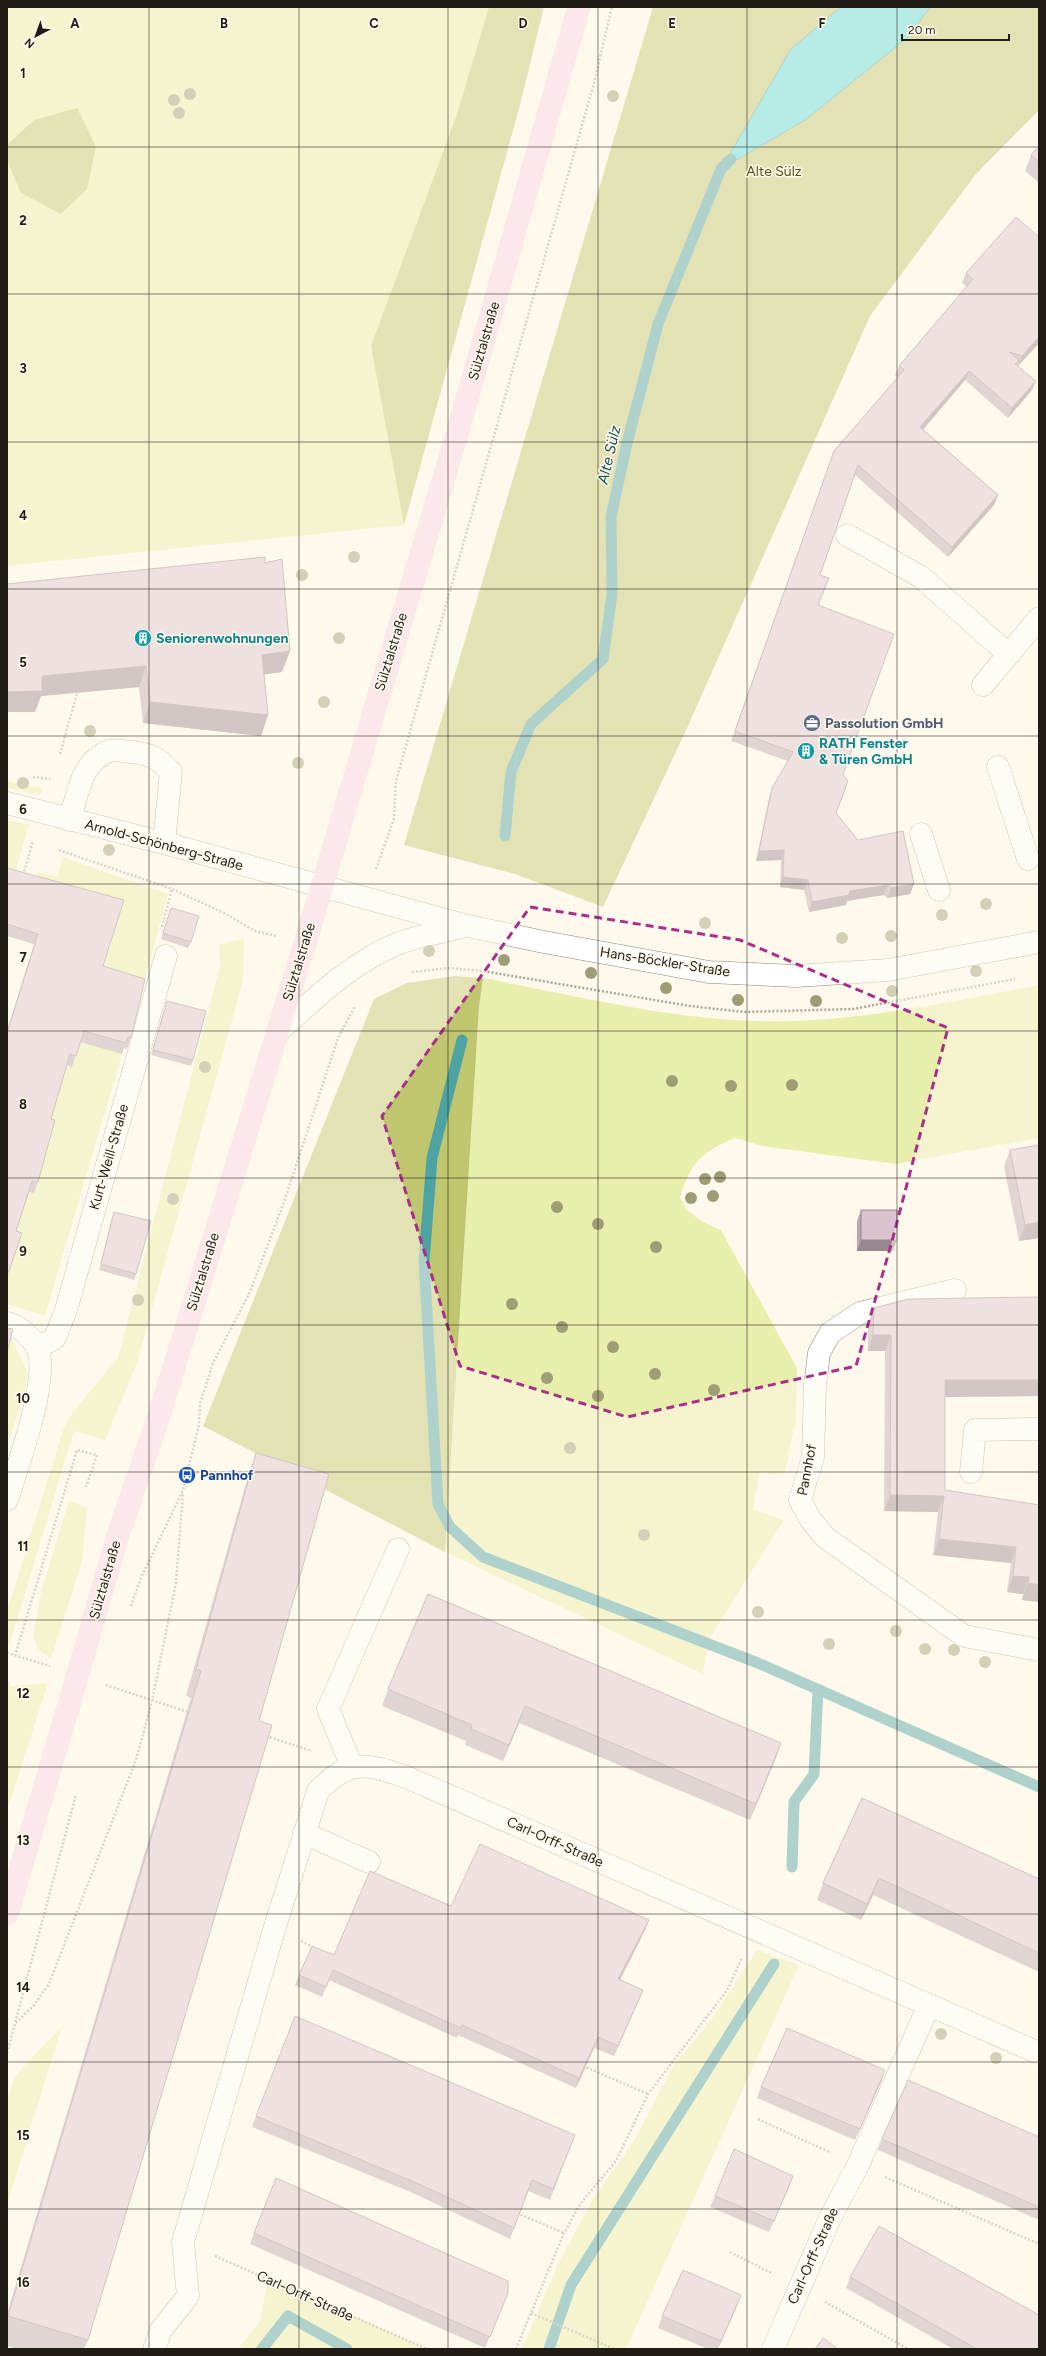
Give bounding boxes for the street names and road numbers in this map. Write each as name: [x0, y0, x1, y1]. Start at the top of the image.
street label: Sülztalstraße: [465, 299, 503, 382]
street label: Sülztalstraße: [371, 610, 411, 693]
street label: Arnold-Schönberg-Straße: [83, 816, 245, 874]
street label: Sülztalstraße: [279, 920, 319, 1003]
street label: Hans-Böckler-Straße: [599, 943, 732, 981]
street label: Kurt-Weill-Straße: [86, 1102, 132, 1212]
street label: Sülztalstraße: [183, 1230, 223, 1313]
street label: Pannhof: [794, 1442, 820, 1497]
street label: Sülztalstraße: [86, 1538, 124, 1621]
street label: Carl-Orff-Straße: [504, 1813, 606, 1871]
street label: Carl-Orff-Straße: [784, 2205, 842, 2307]
street label: Carl-Orff-Straße: [254, 2267, 356, 2325]

